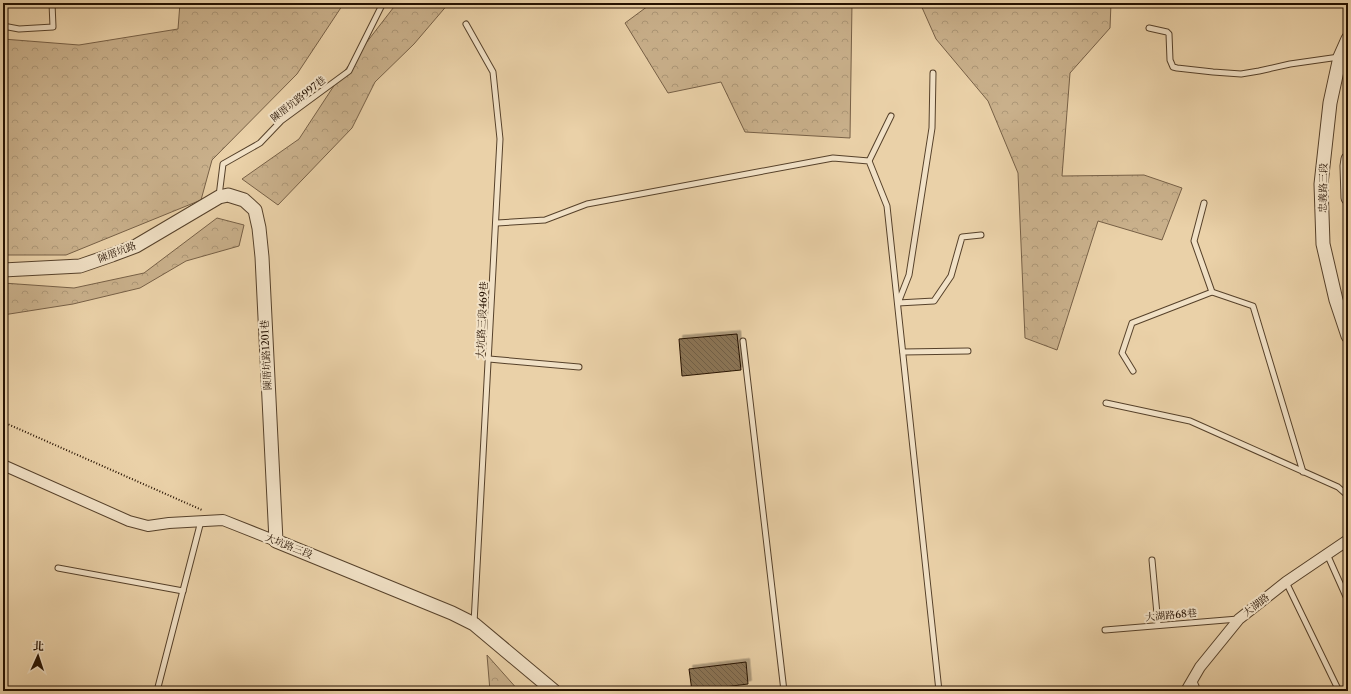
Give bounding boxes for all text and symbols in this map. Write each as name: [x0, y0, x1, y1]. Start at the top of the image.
street label: 陳厝坑路997巷: [268, 73, 328, 125]
street label: 忠義路三段: [1316, 163, 1330, 213]
street label: 陳厝坑路: [96, 239, 138, 265]
street label: 大坑路三段469巷: [473, 281, 491, 359]
street label: 陳厝坑路1201巷: [258, 319, 274, 391]
street label: 大坑路三段: [263, 531, 315, 561]
street label: 大湖路: [1240, 591, 1272, 619]
street label: 大湖路68巷: [1145, 606, 1197, 624]
north arrow: [18, 636, 58, 676]
text: 北: [33, 639, 44, 653]

